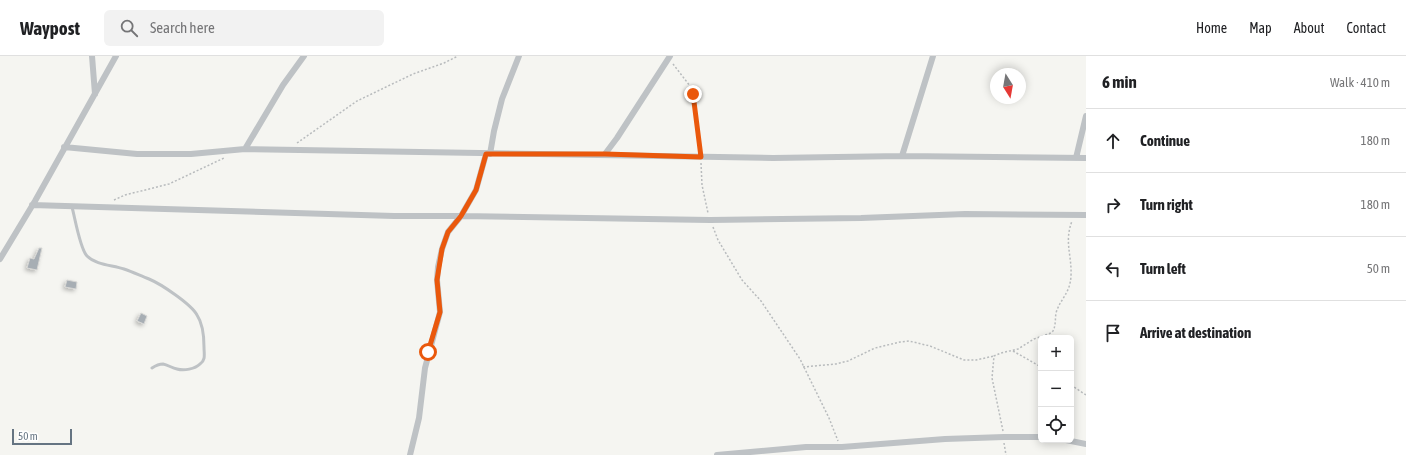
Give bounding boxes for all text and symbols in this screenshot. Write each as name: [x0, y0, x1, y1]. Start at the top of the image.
search box: [104, 10, 384, 46]
text: Waypost: [20, 17, 80, 39]
icon: search: [118, 17, 140, 39]
text: Search here: [150, 19, 215, 36]
text: Home: [1196, 20, 1227, 36]
text: Map: [1249, 20, 1272, 36]
text: About: [1294, 20, 1325, 36]
text: Contact: [1347, 20, 1386, 36]
north arrow: [990, 68, 1026, 104]
text: 6 min: [1102, 72, 1137, 92]
text: Walk · 410 m: [1330, 75, 1390, 90]
route end: [684, 85, 702, 103]
icon: ahead: [1102, 130, 1124, 152]
text: Continue: [1140, 132, 1190, 149]
text: 180 m: [1361, 133, 1390, 148]
icon: right: [1102, 194, 1124, 216]
text: Turn right: [1140, 196, 1193, 213]
text: 180 m: [1361, 197, 1390, 212]
icon: left: [1102, 258, 1124, 280]
text: Turn left: [1140, 260, 1186, 277]
text: 50 m: [1367, 261, 1390, 276]
icon: arrive: [1102, 322, 1124, 344]
text: Arrive at destination: [1140, 324, 1251, 341]
map controls: [1038, 335, 1074, 443]
button: +: [1038, 335, 1074, 371]
route start: [419, 343, 437, 361]
button: −: [1038, 371, 1074, 407]
button: locate: [1038, 407, 1074, 443]
scale bar: [12, 427, 72, 446]
text: 50 m: [18, 430, 38, 442]

